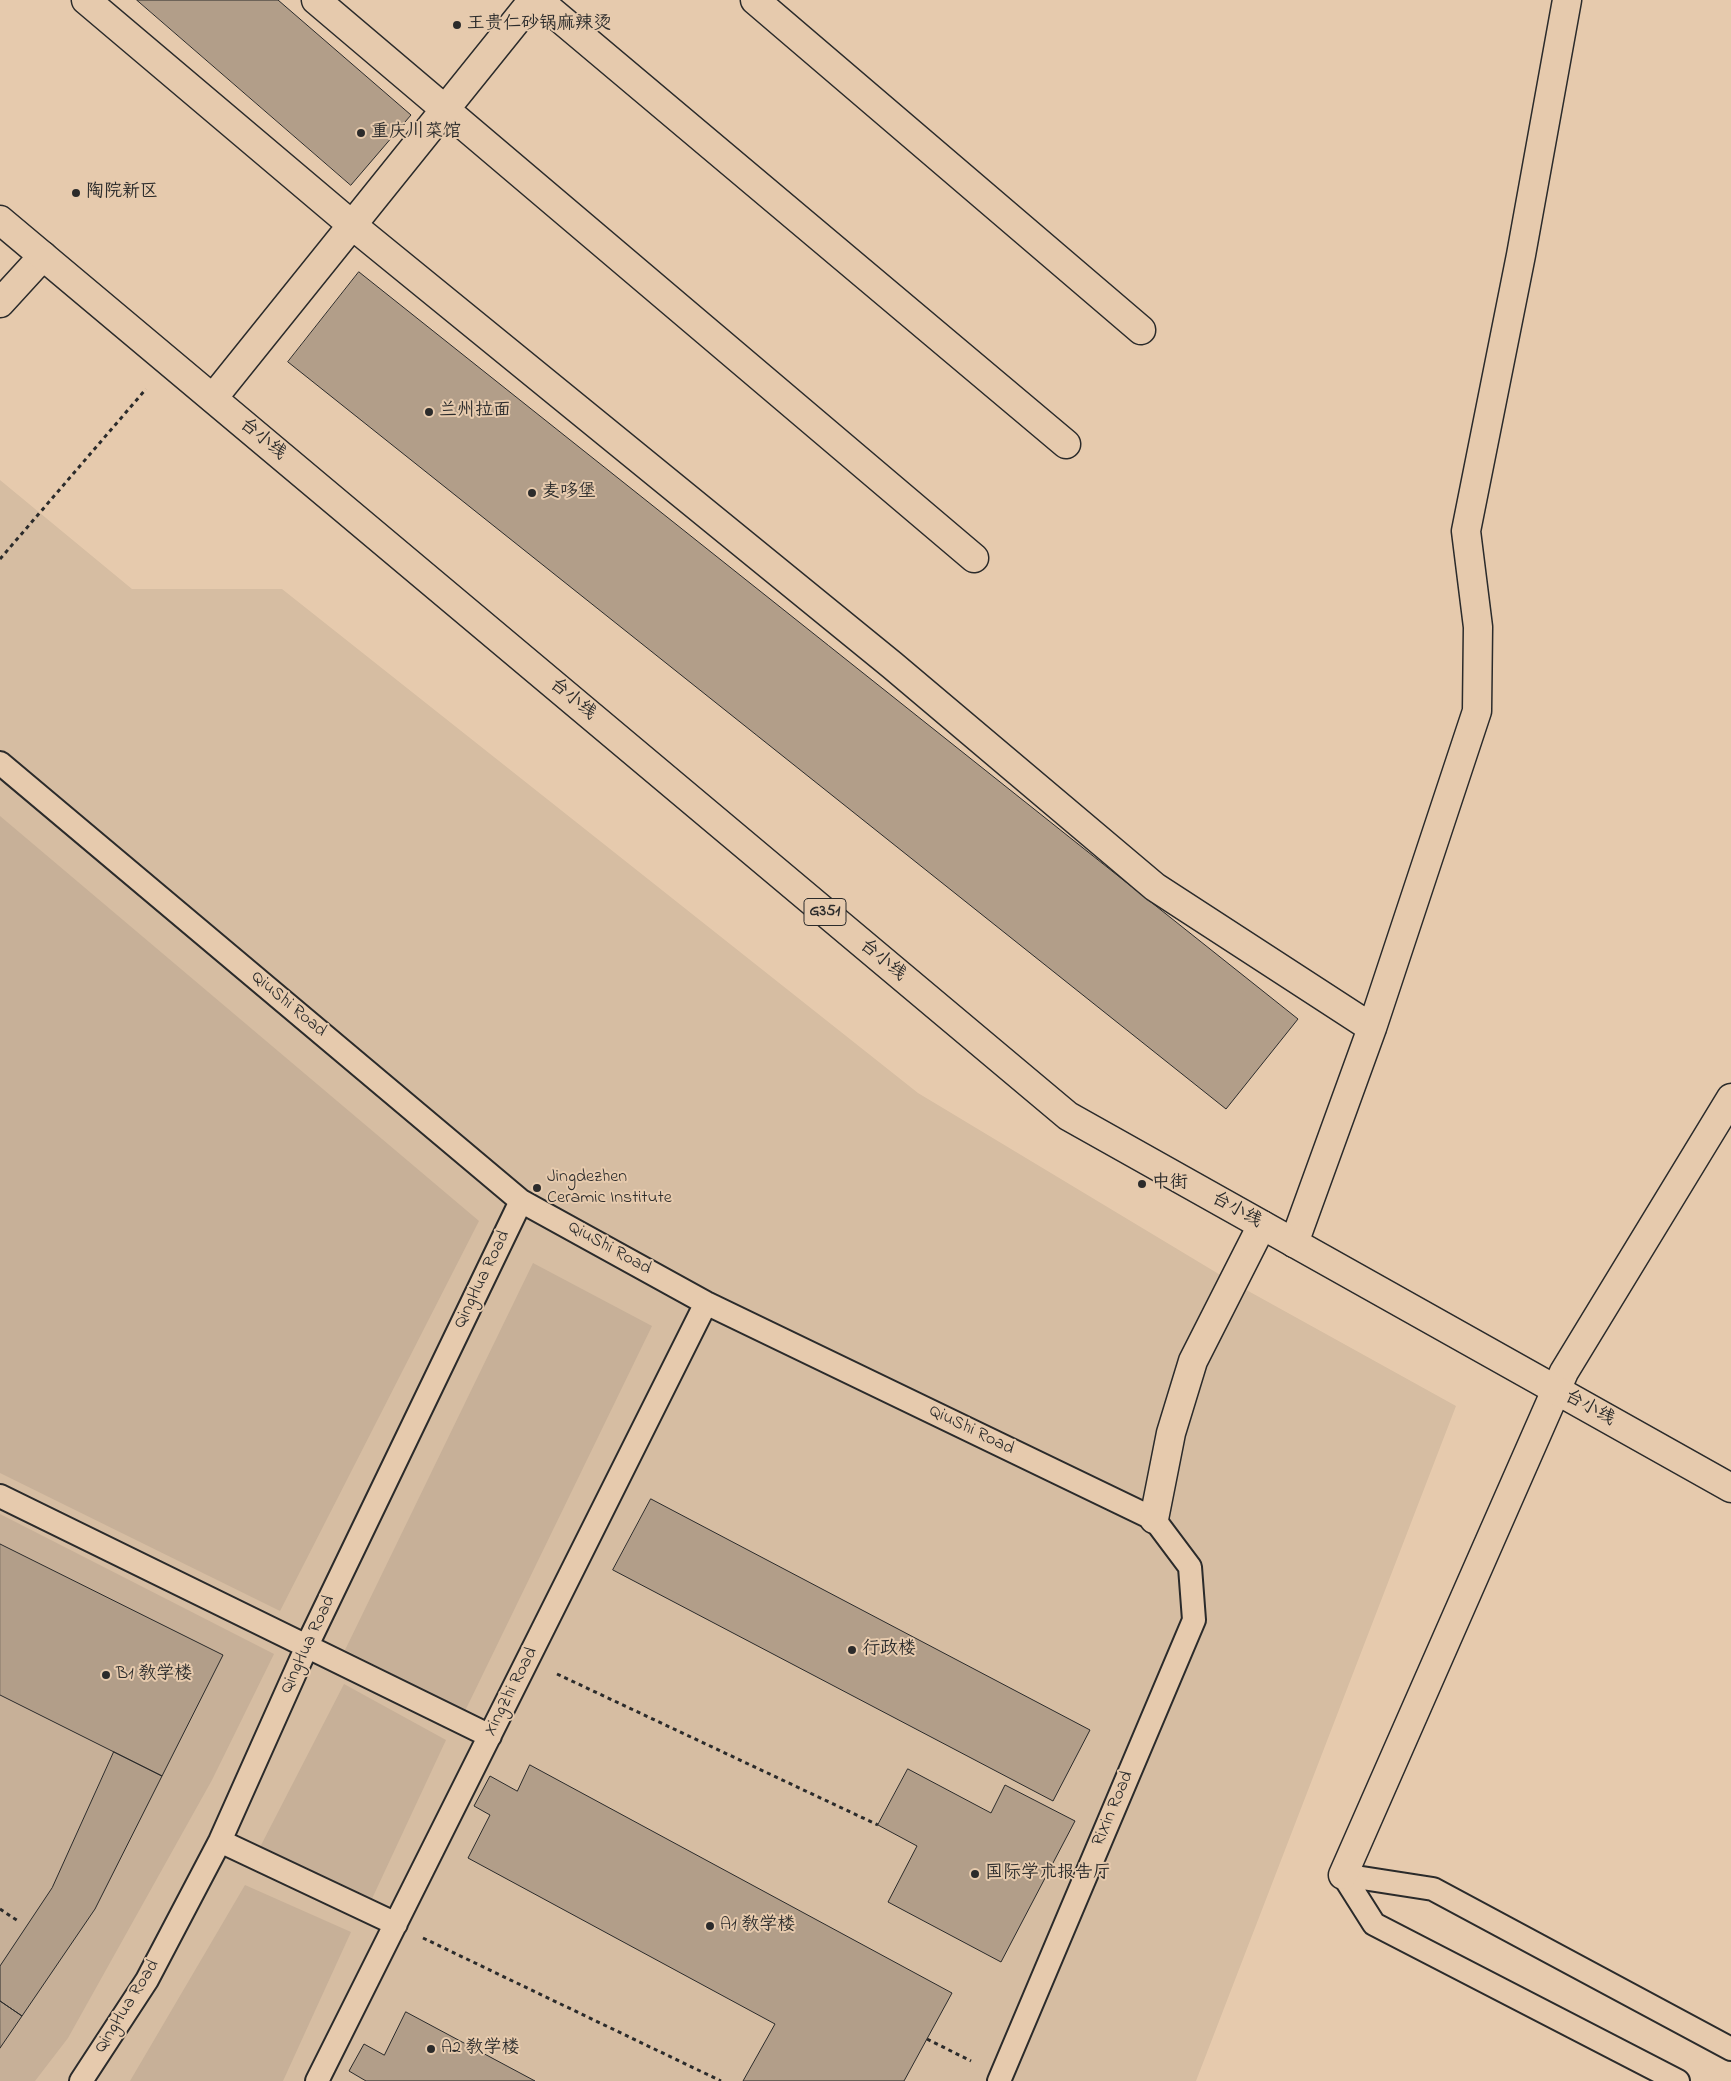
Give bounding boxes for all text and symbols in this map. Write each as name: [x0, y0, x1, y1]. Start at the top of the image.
place label: 王贵仁砂锅麻辣烫: [467, 14, 611, 36]
marker: 王贵仁砂锅麻辣烫: [451, 19, 463, 31]
place label: 重庆川菜馆: [371, 122, 461, 144]
marker: 重庆川菜馆: [355, 127, 367, 139]
place label: 陶院新区: [86, 182, 158, 204]
marker: 陶院新区: [70, 187, 82, 199]
place label: 兰州拉面: [439, 401, 511, 423]
marker: 兰州拉面: [423, 406, 435, 418]
street label: 台小线: [234, 414, 290, 466]
place label: 麦哆堡: [542, 482, 596, 504]
marker: 麦哆堡: [526, 487, 538, 499]
street label: 台小线: [544, 674, 600, 726]
road number: G351: [804, 899, 846, 926]
street label: 台小线: [854, 935, 910, 987]
street label: QiuShi Road: [246, 967, 330, 1043]
place label: Jingdezhen Ceramic Institute: [547, 1167, 672, 1210]
place label: 中街: [1152, 1173, 1188, 1195]
marker: 中街: [1136, 1178, 1148, 1190]
marker: Jingdezhen Ceramic Institute: [531, 1182, 543, 1194]
street label: 台小线: [1207, 1188, 1265, 1234]
street label: QiuShi Road: [564, 1217, 654, 1281]
street label: QingHua Road: [450, 1228, 516, 1332]
street label: 台小线: [1560, 1386, 1618, 1432]
street label: QiuShi Road: [925, 1401, 1017, 1461]
street label: QingHua Road: [277, 1592, 341, 1698]
place label: 行政楼: [862, 1639, 916, 1661]
street label: XingZhi Road: [481, 1644, 543, 1740]
marker: 行政楼: [846, 1644, 858, 1656]
place label: B1 教学楼: [116, 1664, 192, 1686]
marker: B1 教学楼: [100, 1669, 112, 1681]
street label: RiXin Road: [1089, 1768, 1139, 1850]
place label: 国际学术报告厅: [985, 1863, 1111, 1885]
marker: 国际学术报告厅: [969, 1868, 981, 1880]
place label: A1 教学楼: [720, 1915, 795, 1937]
marker: A1 教学楼: [704, 1920, 716, 1932]
street label: QingHua Road: [91, 1956, 165, 2058]
place label: A2 教学楼: [441, 2038, 520, 2060]
marker: A2 教学楼: [425, 2043, 437, 2055]

